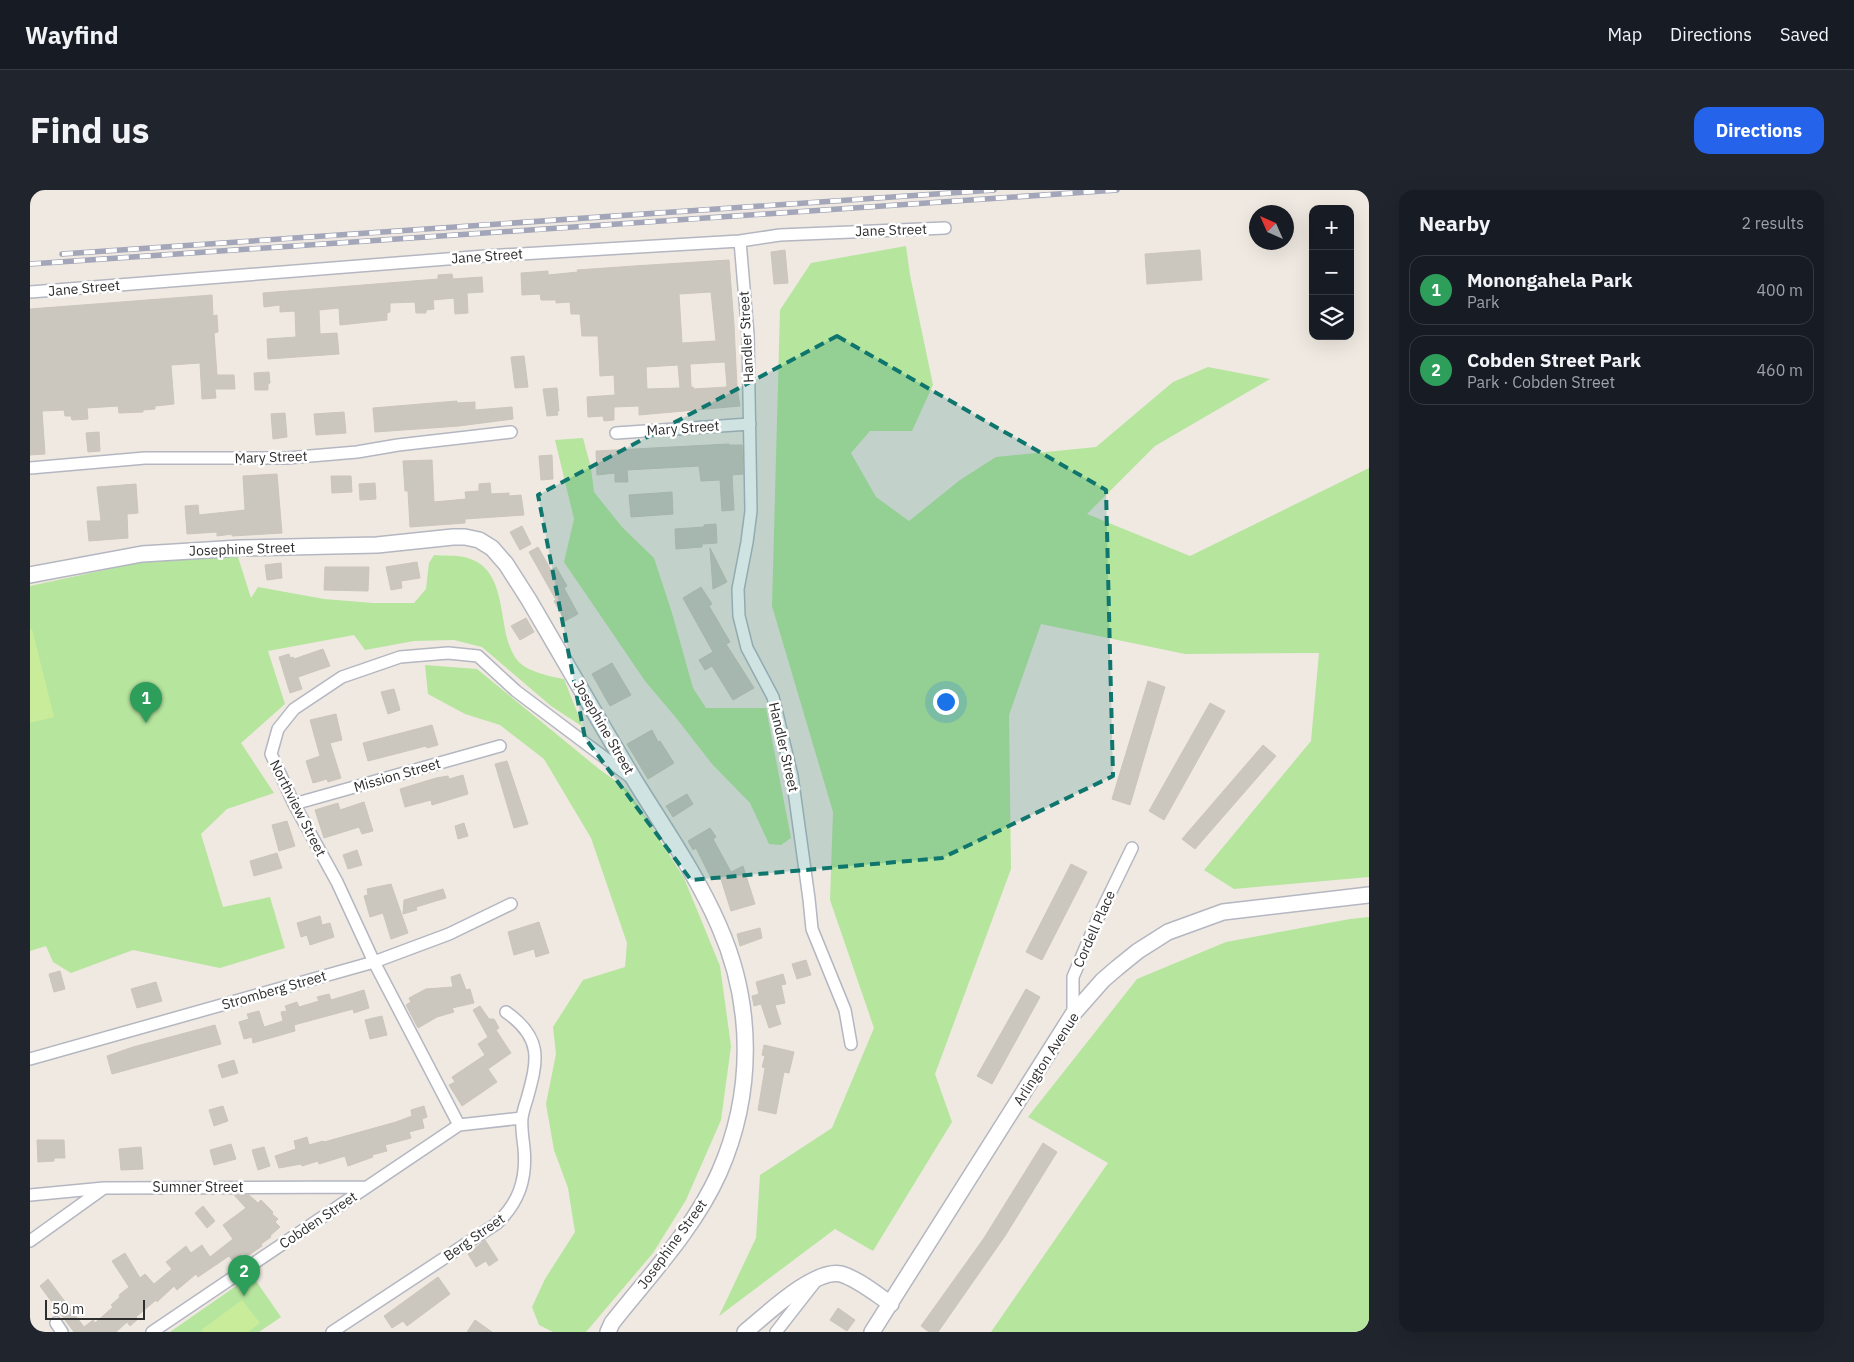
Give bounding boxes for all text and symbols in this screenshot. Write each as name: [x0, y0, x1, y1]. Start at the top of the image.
text: Wayfind: [25, 19, 118, 51]
text: Map: [1607, 23, 1642, 46]
text: Directions: [1670, 23, 1752, 46]
text: Saved: [1780, 23, 1829, 46]
text: Find us: [30, 107, 149, 153]
button: Directions: [1694, 107, 1824, 154]
north arrow: [1249, 205, 1294, 250]
map controls: [1309, 205, 1354, 340]
button: +: [1309, 205, 1354, 250]
text: Nearby: [1419, 209, 1490, 237]
text: 2 results: [1741, 213, 1804, 233]
street label: Jane Street: [855, 220, 927, 240]
street label: Jane Street: [450, 245, 524, 267]
button: −: [1309, 250, 1354, 295]
text: Monongahela Park: [1467, 268, 1633, 292]
street label: Jane Street: [47, 276, 121, 300]
text: 1: [1431, 280, 1441, 300]
text: 400 m: [1756, 280, 1803, 300]
street label: Handler Street: [735, 291, 757, 383]
text: Park: [1467, 292, 1499, 312]
button: layers: [1309, 295, 1354, 340]
text: Cobden Street Park: [1467, 348, 1641, 372]
text: 2: [1431, 360, 1441, 380]
text: 460 m: [1756, 360, 1803, 380]
text: Park · Cobden Street: [1467, 372, 1615, 392]
street label: Mary Street: [646, 416, 720, 440]
street label: Mary Street: [234, 447, 308, 467]
street label: Josephine Street: [189, 538, 296, 560]
street label: Josephine Street: [570, 676, 638, 778]
pin: 1: [130, 682, 162, 723]
your location: [933, 689, 959, 715]
street label: Handler Street: [765, 700, 803, 794]
street label: Mission Street: [352, 754, 443, 796]
street label: Northview Street: [266, 757, 330, 859]
street label: Cordell Place: [1069, 887, 1119, 970]
street label: Stromberg Street: [220, 966, 328, 1014]
street label: Arlington Avenue: [1009, 1009, 1083, 1109]
street label: Sumner Street: [153, 1178, 243, 1196]
street label: Cobden Street: [276, 1187, 360, 1253]
street label: Josephine Street: [633, 1196, 711, 1292]
street label: Berg Street: [440, 1209, 508, 1265]
pin: 2: [228, 1255, 260, 1296]
scale bar: [45, 1297, 145, 1320]
text: 50 m: [52, 1300, 84, 1318]

